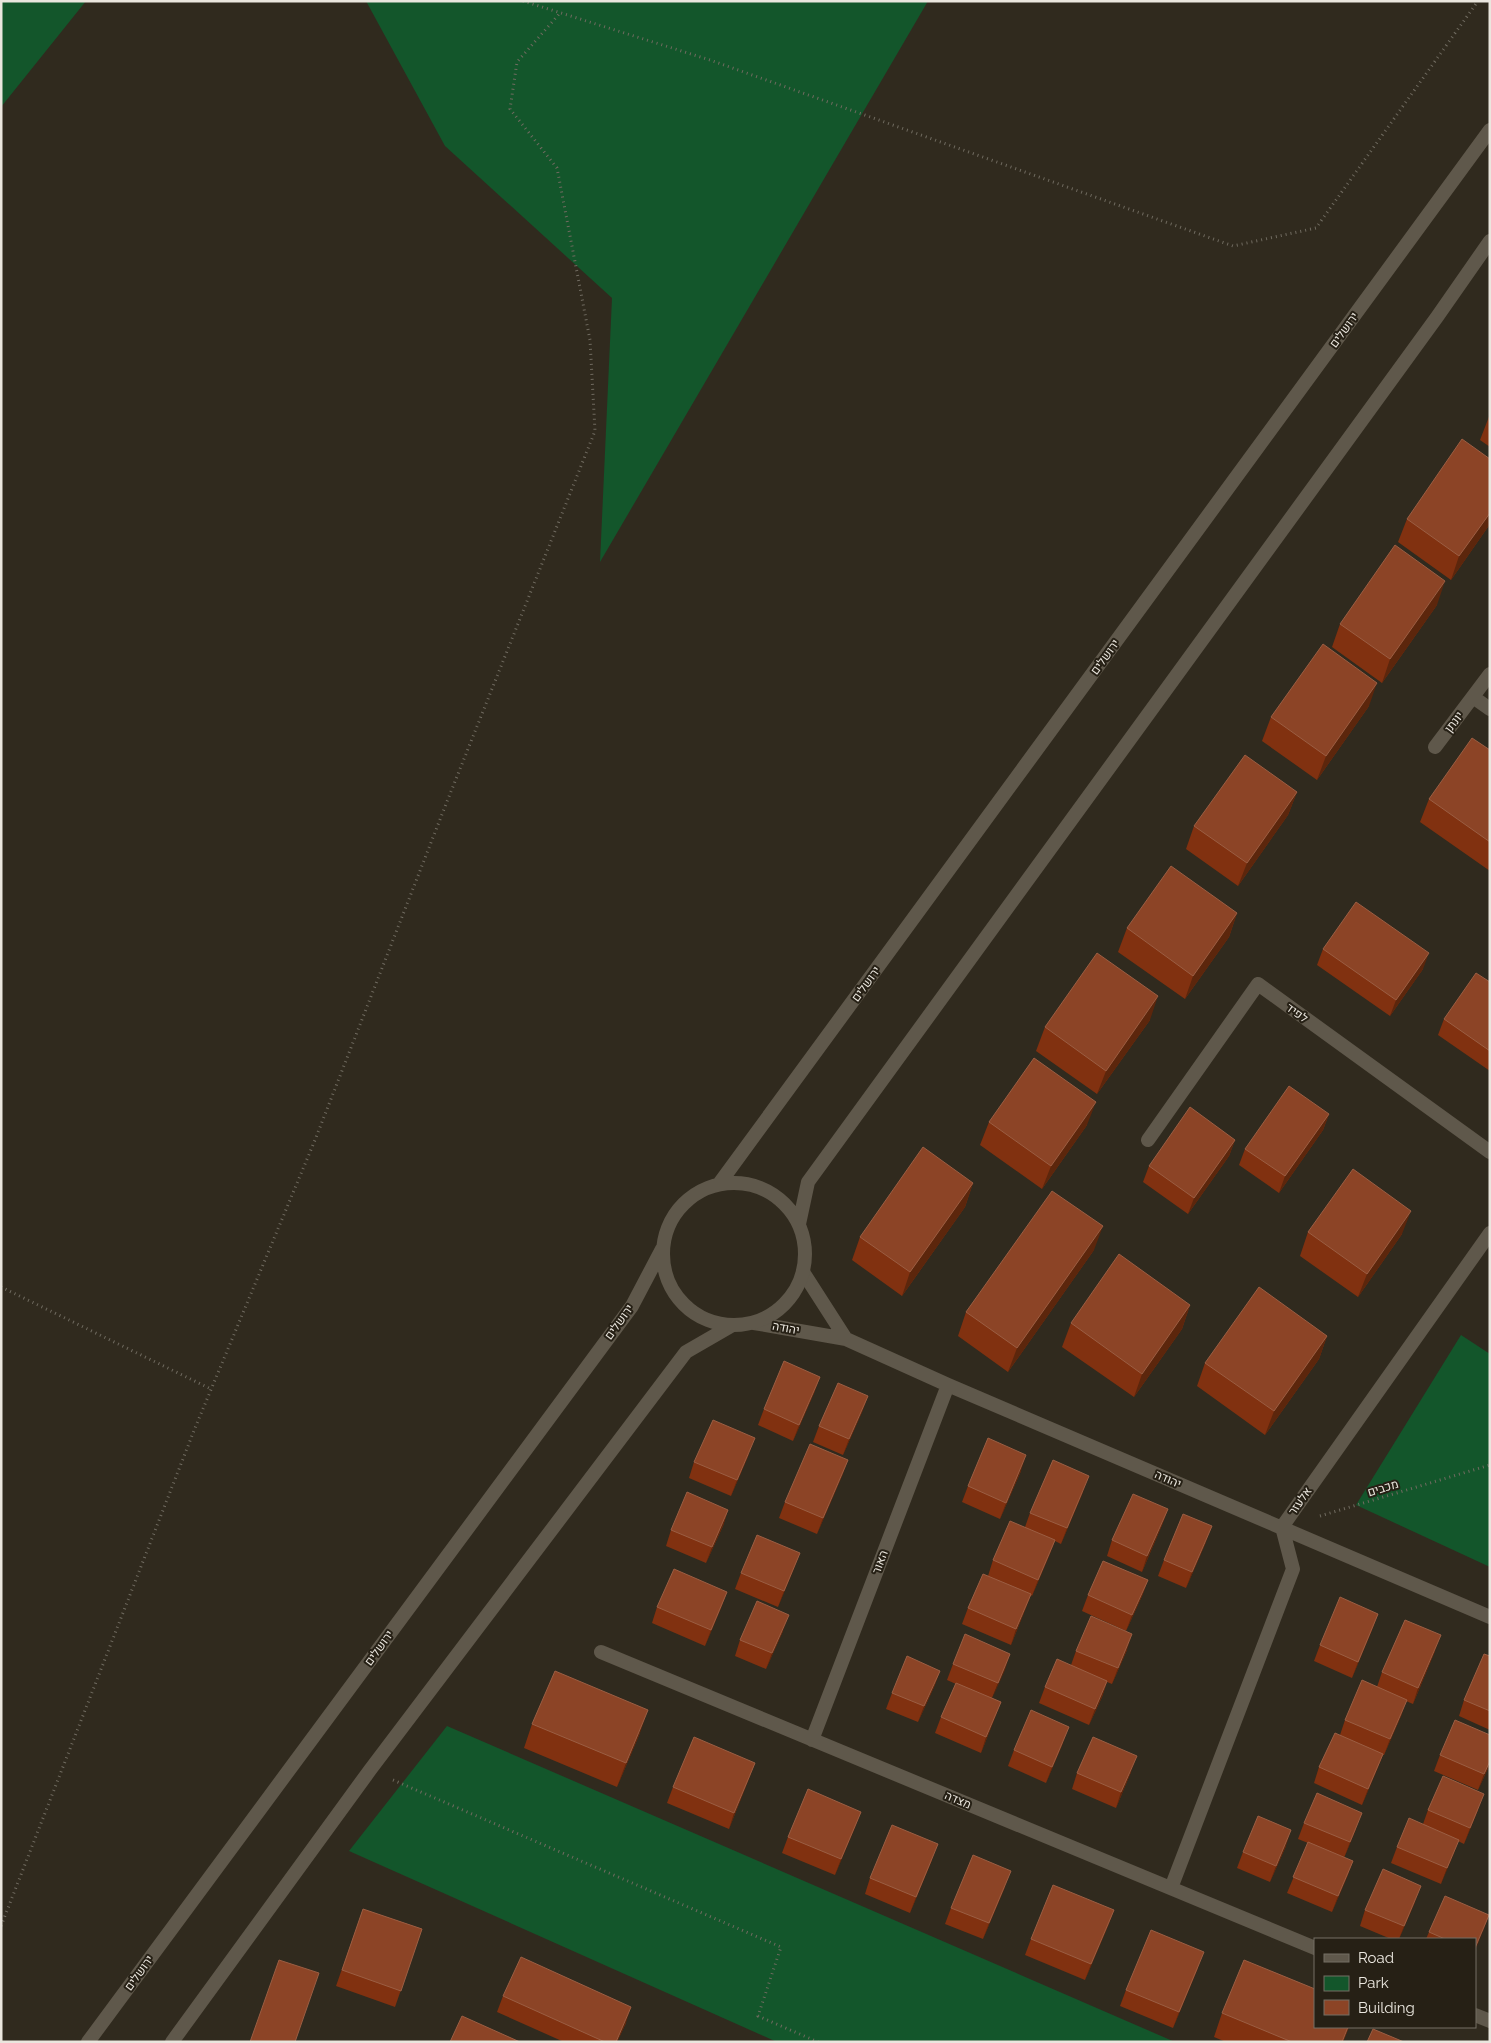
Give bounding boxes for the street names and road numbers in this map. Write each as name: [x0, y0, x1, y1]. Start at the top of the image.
street label: ירושלים: [1327, 310, 1361, 350]
street label: ירושלים: [1088, 637, 1122, 677]
street label: יונתן: [1442, 709, 1466, 735]
street label: ירושלים: [849, 964, 883, 1004]
street label: לפיד: [1283, 1000, 1311, 1026]
street label: ירושלים: [602, 1302, 636, 1342]
street label: יהודה: [771, 1319, 801, 1337]
street label: יהודה: [1153, 1467, 1183, 1491]
street label: מכבים: [1366, 1477, 1400, 1499]
street label: אלעזר: [1285, 1484, 1315, 1518]
street label: האור: [869, 1548, 891, 1576]
street label: ירושלים: [362, 1628, 396, 1668]
street label: מצדה: [943, 1788, 973, 1812]
street label: ירושלים: [122, 1953, 156, 1993]

